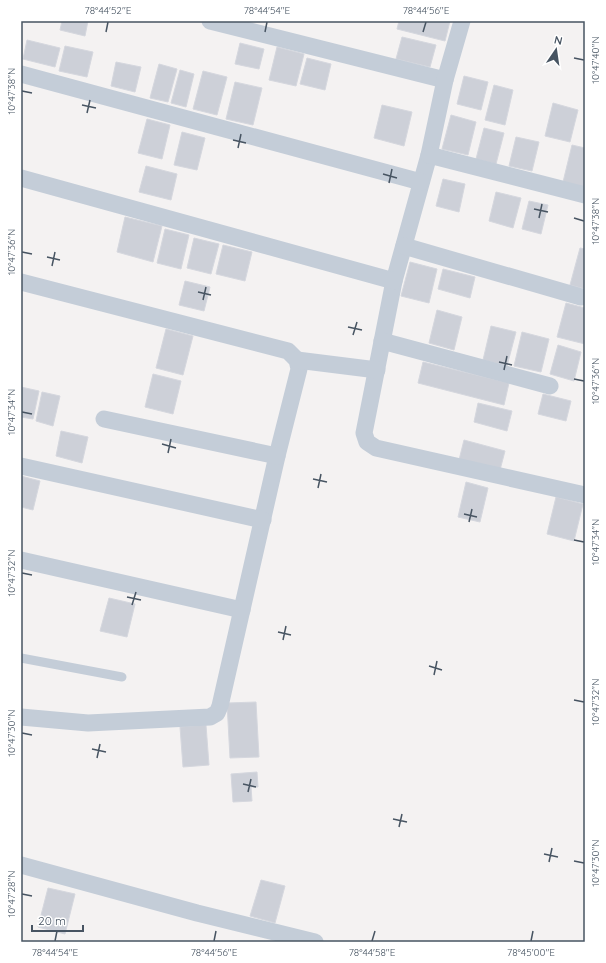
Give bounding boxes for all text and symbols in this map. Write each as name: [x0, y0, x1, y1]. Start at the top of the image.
text: 78°44'52"E: [85, 4, 132, 17]
text: 78°44'54"E: [244, 4, 291, 17]
text: 78°44'56"E: [403, 4, 450, 17]
north arrow: [536, 30, 576, 70]
text: N: [553, 33, 564, 48]
text: 10°47'40"N: [589, 36, 602, 84]
text: 10°47'38"N: [5, 68, 18, 114]
text: 10°47'38"N: [589, 198, 602, 244]
text: 10°47'36"N: [5, 229, 18, 275]
text: 10°47'36"N: [589, 358, 602, 404]
text: 10°47'34"N: [5, 389, 18, 435]
text: 10°47'34"N: [589, 519, 602, 565]
text: 10°47'32"N: [5, 550, 18, 596]
text: 10°47'32"N: [589, 679, 602, 725]
text: 10°47'30"N: [5, 709, 18, 757]
text: 10°47'30"N: [589, 839, 602, 887]
text: 10°47'28"N: [5, 870, 18, 918]
scale bar: [32, 907, 83, 933]
text: 20 m: [38, 913, 66, 928]
text: 78°44'54"E: [32, 946, 79, 959]
text: 78°44'56"E: [191, 946, 238, 959]
text: 78°44'58"E: [349, 946, 396, 959]
text: 78°45'00"E: [507, 946, 555, 959]

